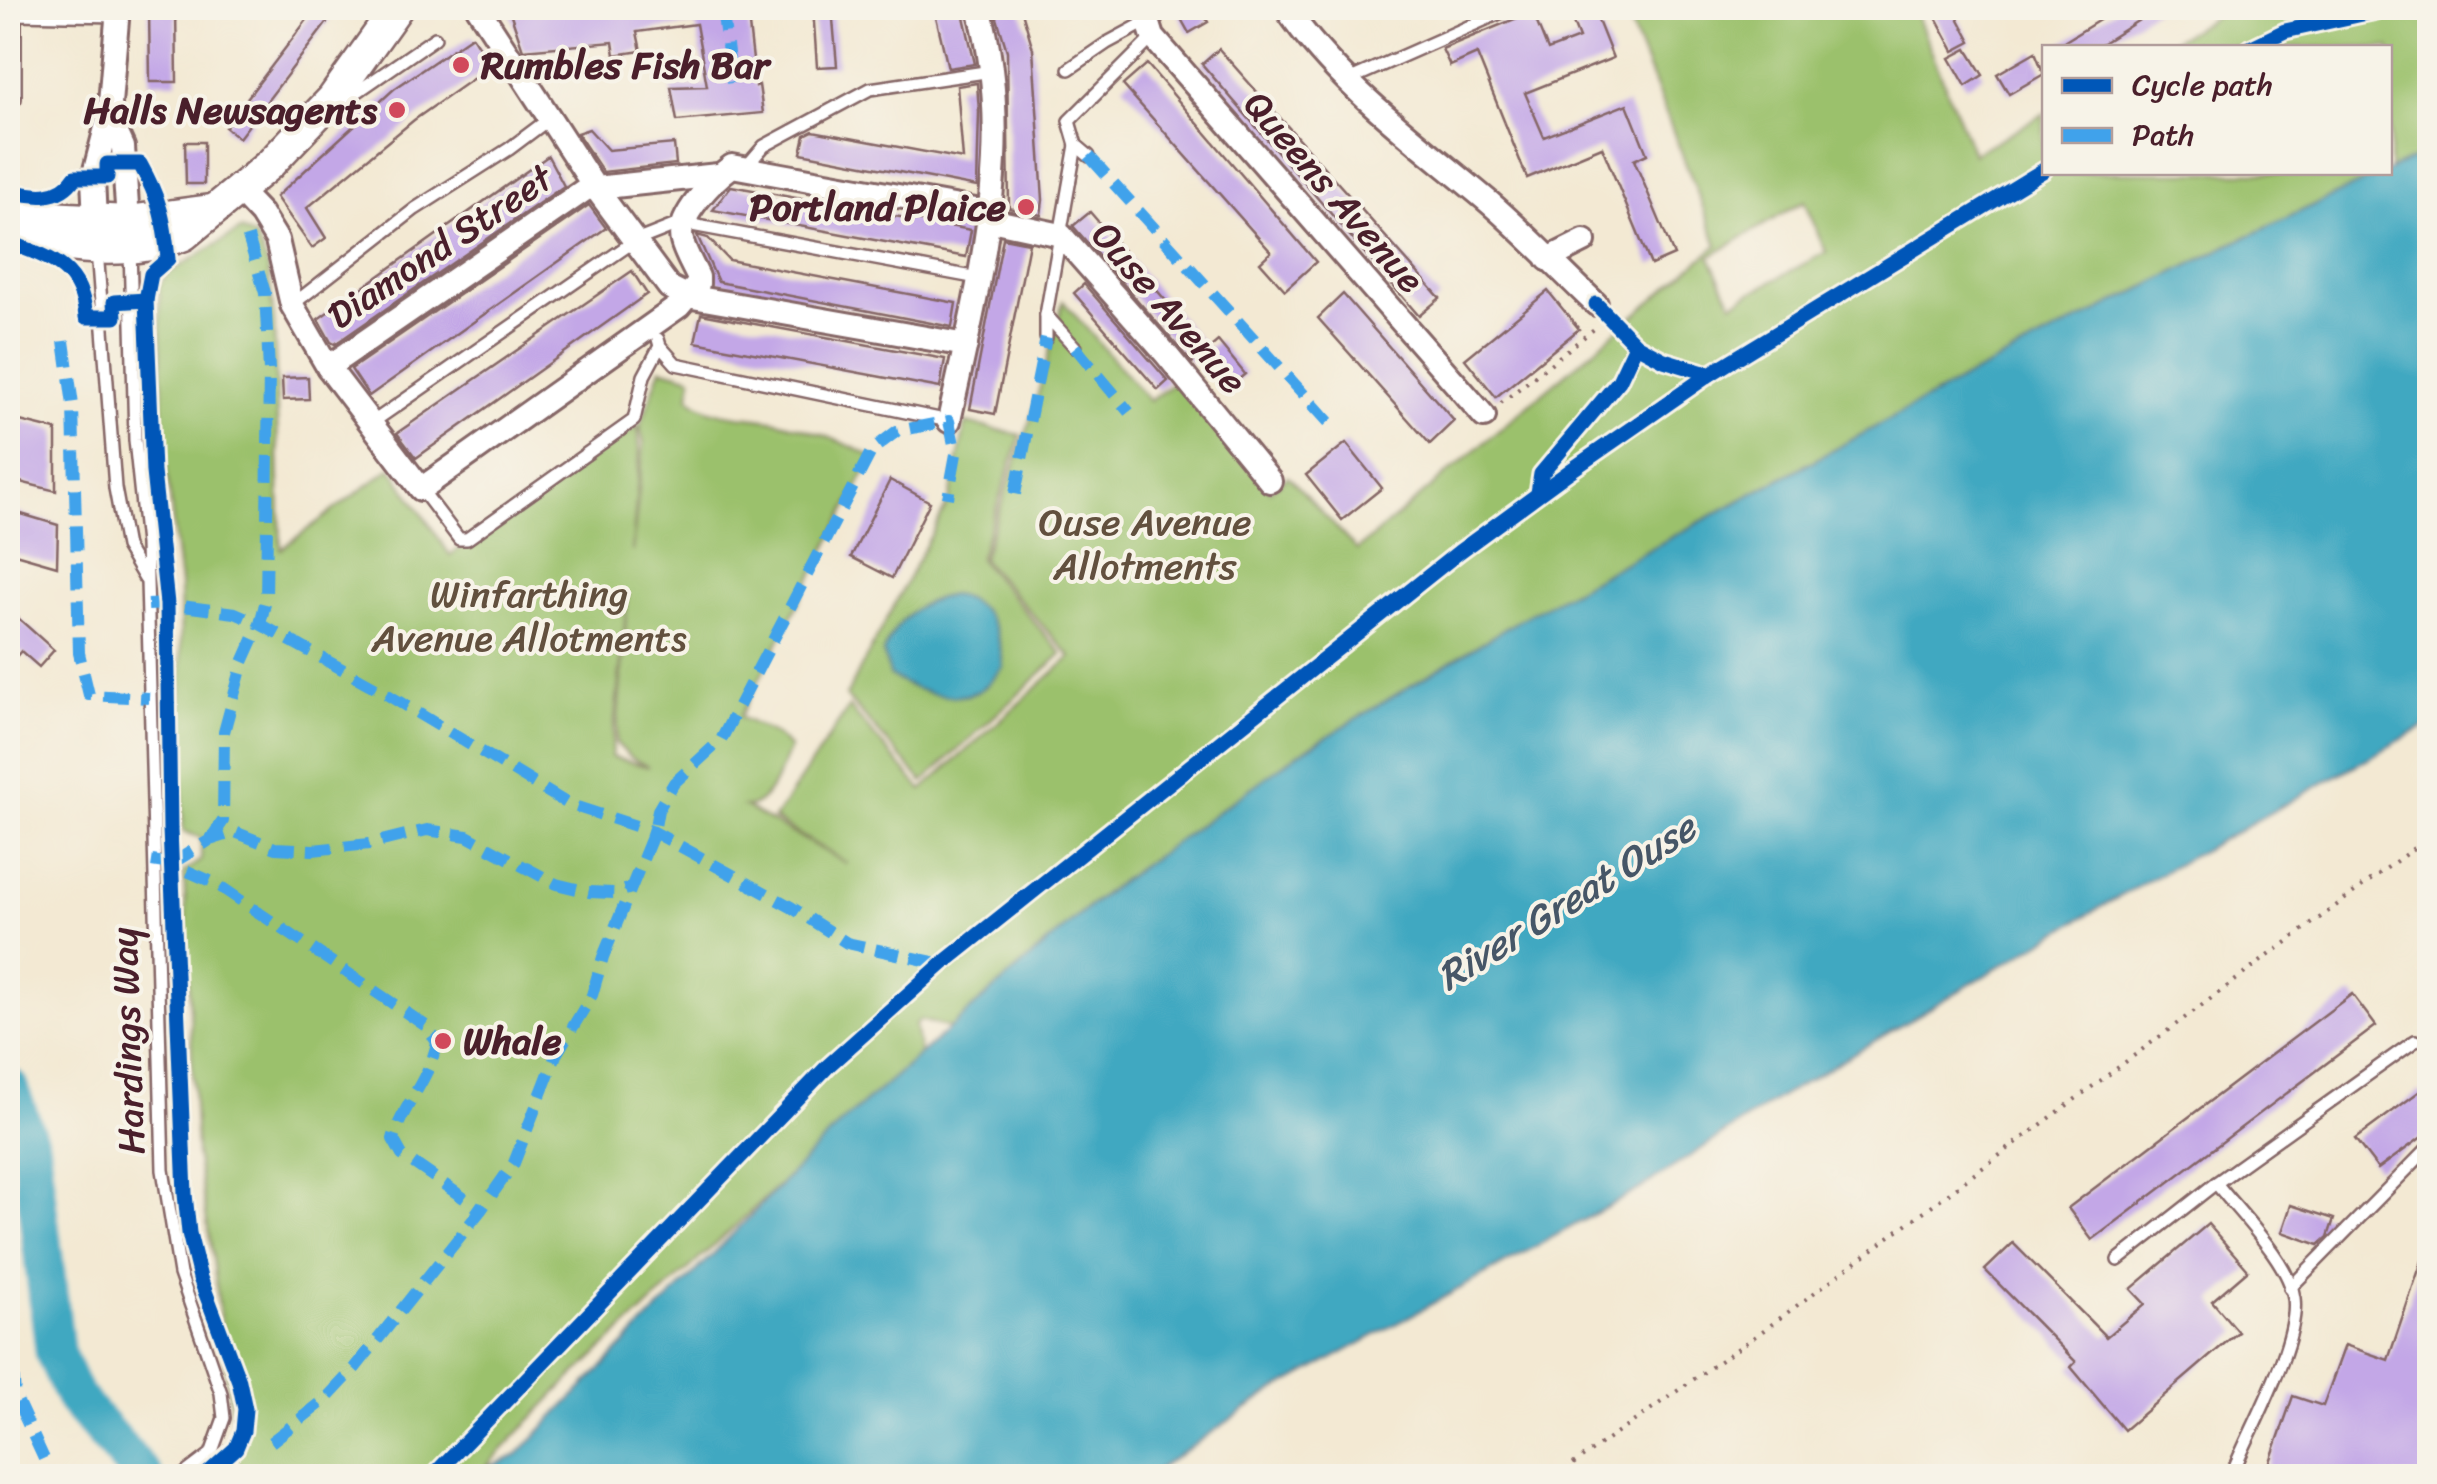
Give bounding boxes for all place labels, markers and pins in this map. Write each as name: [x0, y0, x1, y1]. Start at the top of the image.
place label: Rumbles Fish Bar: [480, 32, 773, 99]
marker: Rumbles Fish Bar: [450, 54, 472, 76]
place label: Halls Newsagents: [83, 77, 378, 144]
marker: Halls Newsagents: [386, 99, 408, 121]
place label: Portland Plaice: [749, 174, 1006, 241]
marker: Portland Plaice: [1015, 196, 1037, 218]
place label: Whale: [463, 1008, 562, 1075]
marker: Whale: [432, 1030, 454, 1052]

